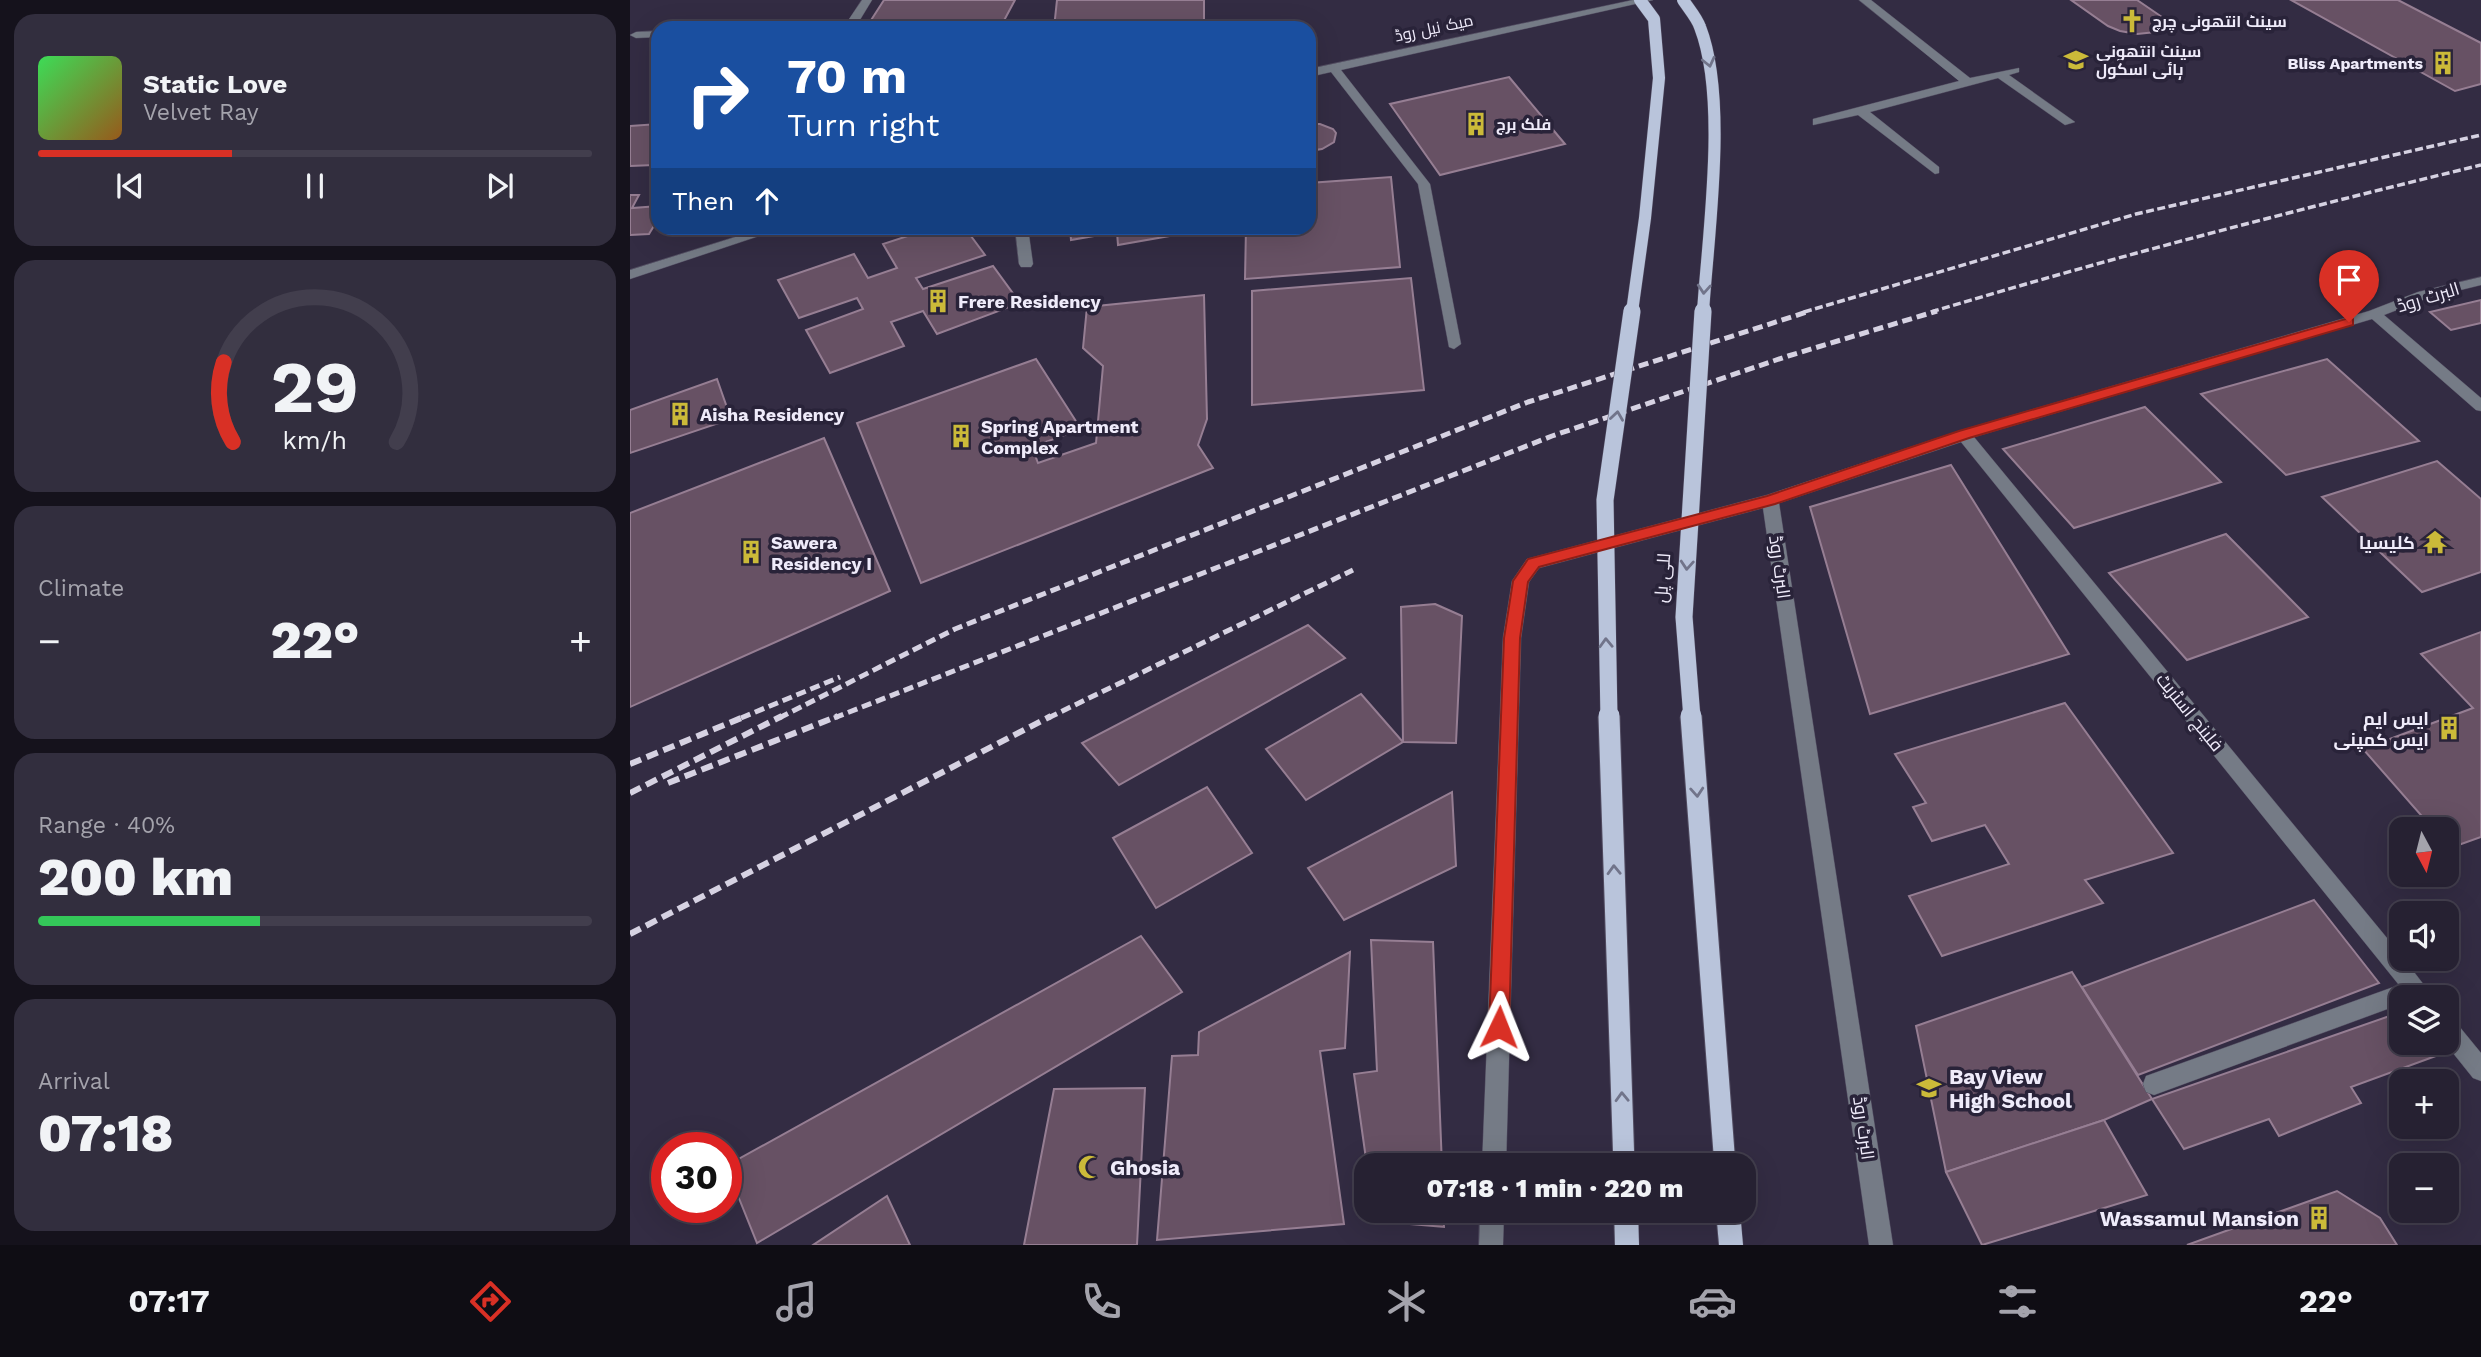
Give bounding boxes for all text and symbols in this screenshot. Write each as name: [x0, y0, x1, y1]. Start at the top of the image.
church icon: سینٹ انتھونی چرچ: [2118, 7, 2146, 35]
street label: میک نیل روڈ: [1393, 10, 1475, 47]
place label: سینٹ انتھونی چرچ: [2152, 12, 2287, 33]
place label: سینٹ انتھونی ہائی اسکول: [2096, 42, 2201, 80]
school or university icon: سینٹ انتھونی ہائی اسکول: [2062, 46, 2090, 74]
text: 70 m: [787, 47, 907, 105]
icon: right: [672, 49, 763, 140]
building icon: Bliss Apartments: [2429, 49, 2457, 77]
place label: Bliss Apartments: [2287, 54, 2423, 73]
one-way arrow: [1701, 56, 1715, 68]
text: Static Love: [143, 69, 287, 99]
text: Velvet Ray: [143, 99, 259, 126]
text: Turn right: [787, 106, 939, 144]
building icon: فلک برج: [1462, 110, 1490, 138]
place label: فلک برج: [1496, 115, 1551, 135]
icon: previous: [111, 167, 149, 205]
icon: pause: [296, 167, 334, 205]
icon: next: [481, 167, 519, 205]
icon: ahead: [748, 182, 786, 220]
text: Then: [672, 186, 734, 216]
pin: [2319, 250, 2379, 322]
icon: arrive: [2330, 261, 2368, 299]
street label: البرٹ روڈ: [2394, 278, 2462, 317]
one-way arrow: [1697, 284, 1712, 295]
building icon: Frere Residency: [924, 287, 952, 315]
place label: Frere Residency: [958, 291, 1101, 312]
text: 29: [271, 345, 359, 431]
building icon: Aisha Residency: [666, 400, 694, 428]
place label: Aisha Residency: [700, 404, 845, 425]
one-way arrow: [1609, 410, 1624, 422]
place label: Spring Apartment Complex: [981, 416, 1138, 458]
building icon: Spring Apartment Complex: [947, 422, 975, 450]
text: km/h: [283, 426, 347, 455]
temple icon: کلیسیا: [2421, 528, 2449, 556]
place label: Sawera Residency I: [771, 532, 872, 574]
place label: کلیسیا: [2359, 532, 2415, 553]
street label: البرٹ روڈ: [1764, 534, 1795, 600]
building icon: Sawera Residency I: [737, 538, 765, 566]
street label: للی پل: [1650, 552, 1676, 604]
one-way arrow: [1680, 560, 1695, 571]
text: Climate: [38, 575, 124, 602]
text: 22°: [271, 610, 359, 671]
text: −: [38, 619, 61, 663]
text: +: [569, 619, 592, 663]
one-way arrow: [1599, 637, 1614, 648]
street label: فلینچ اسٹریٹ: [2151, 669, 2228, 757]
place label: ایس ایم ایس کمپنی: [2333, 708, 2429, 752]
building icon: ایس ایم ایس کمپنی: [2435, 714, 2463, 742]
one-way arrow: [1689, 787, 1704, 798]
text: Range · 40%: [38, 812, 175, 839]
north arrow: [2389, 817, 2459, 887]
map controls: [2389, 817, 2459, 1223]
text: 200 km: [38, 847, 233, 908]
one-way arrow: [1607, 864, 1622, 875]
button: sound: [2389, 901, 2459, 971]
button: layers: [2389, 985, 2459, 1055]
position arrow: [1462, 990, 1536, 1064]
place label: Bay View High School: [1949, 1064, 2072, 1113]
text: Arrival: [38, 1068, 110, 1095]
button: +: [2389, 1069, 2459, 1139]
school or university icon: Bay View High School: [1915, 1074, 1943, 1102]
one-way arrow: [1614, 1092, 1630, 1102]
street label: البرٹ روڈ: [1848, 1095, 1879, 1161]
text: 07:18: [38, 1103, 173, 1164]
speed limit sign: 30: [651, 1132, 742, 1223]
mosque icon: Ghosia: [1076, 1153, 1104, 1181]
button: −: [2389, 1153, 2459, 1223]
place label: Ghosia: [1110, 1155, 1181, 1180]
text: 07:18 · 1 min · 220 m: [1427, 1173, 1683, 1203]
building icon: Wassamul Mansion: [2305, 1204, 2333, 1232]
place label: Wassamul Mansion: [2100, 1206, 2299, 1231]
icon: directions: [466, 1277, 515, 1326]
icon: music: [772, 1277, 821, 1326]
icon: phone: [1077, 1277, 1126, 1326]
icon: climate: [1382, 1277, 1431, 1326]
icon: car: [1688, 1277, 1737, 1326]
icon: filters: [1993, 1277, 2042, 1326]
text: 07:17: [128, 1282, 210, 1320]
text: 22°: [2299, 1282, 2353, 1320]

